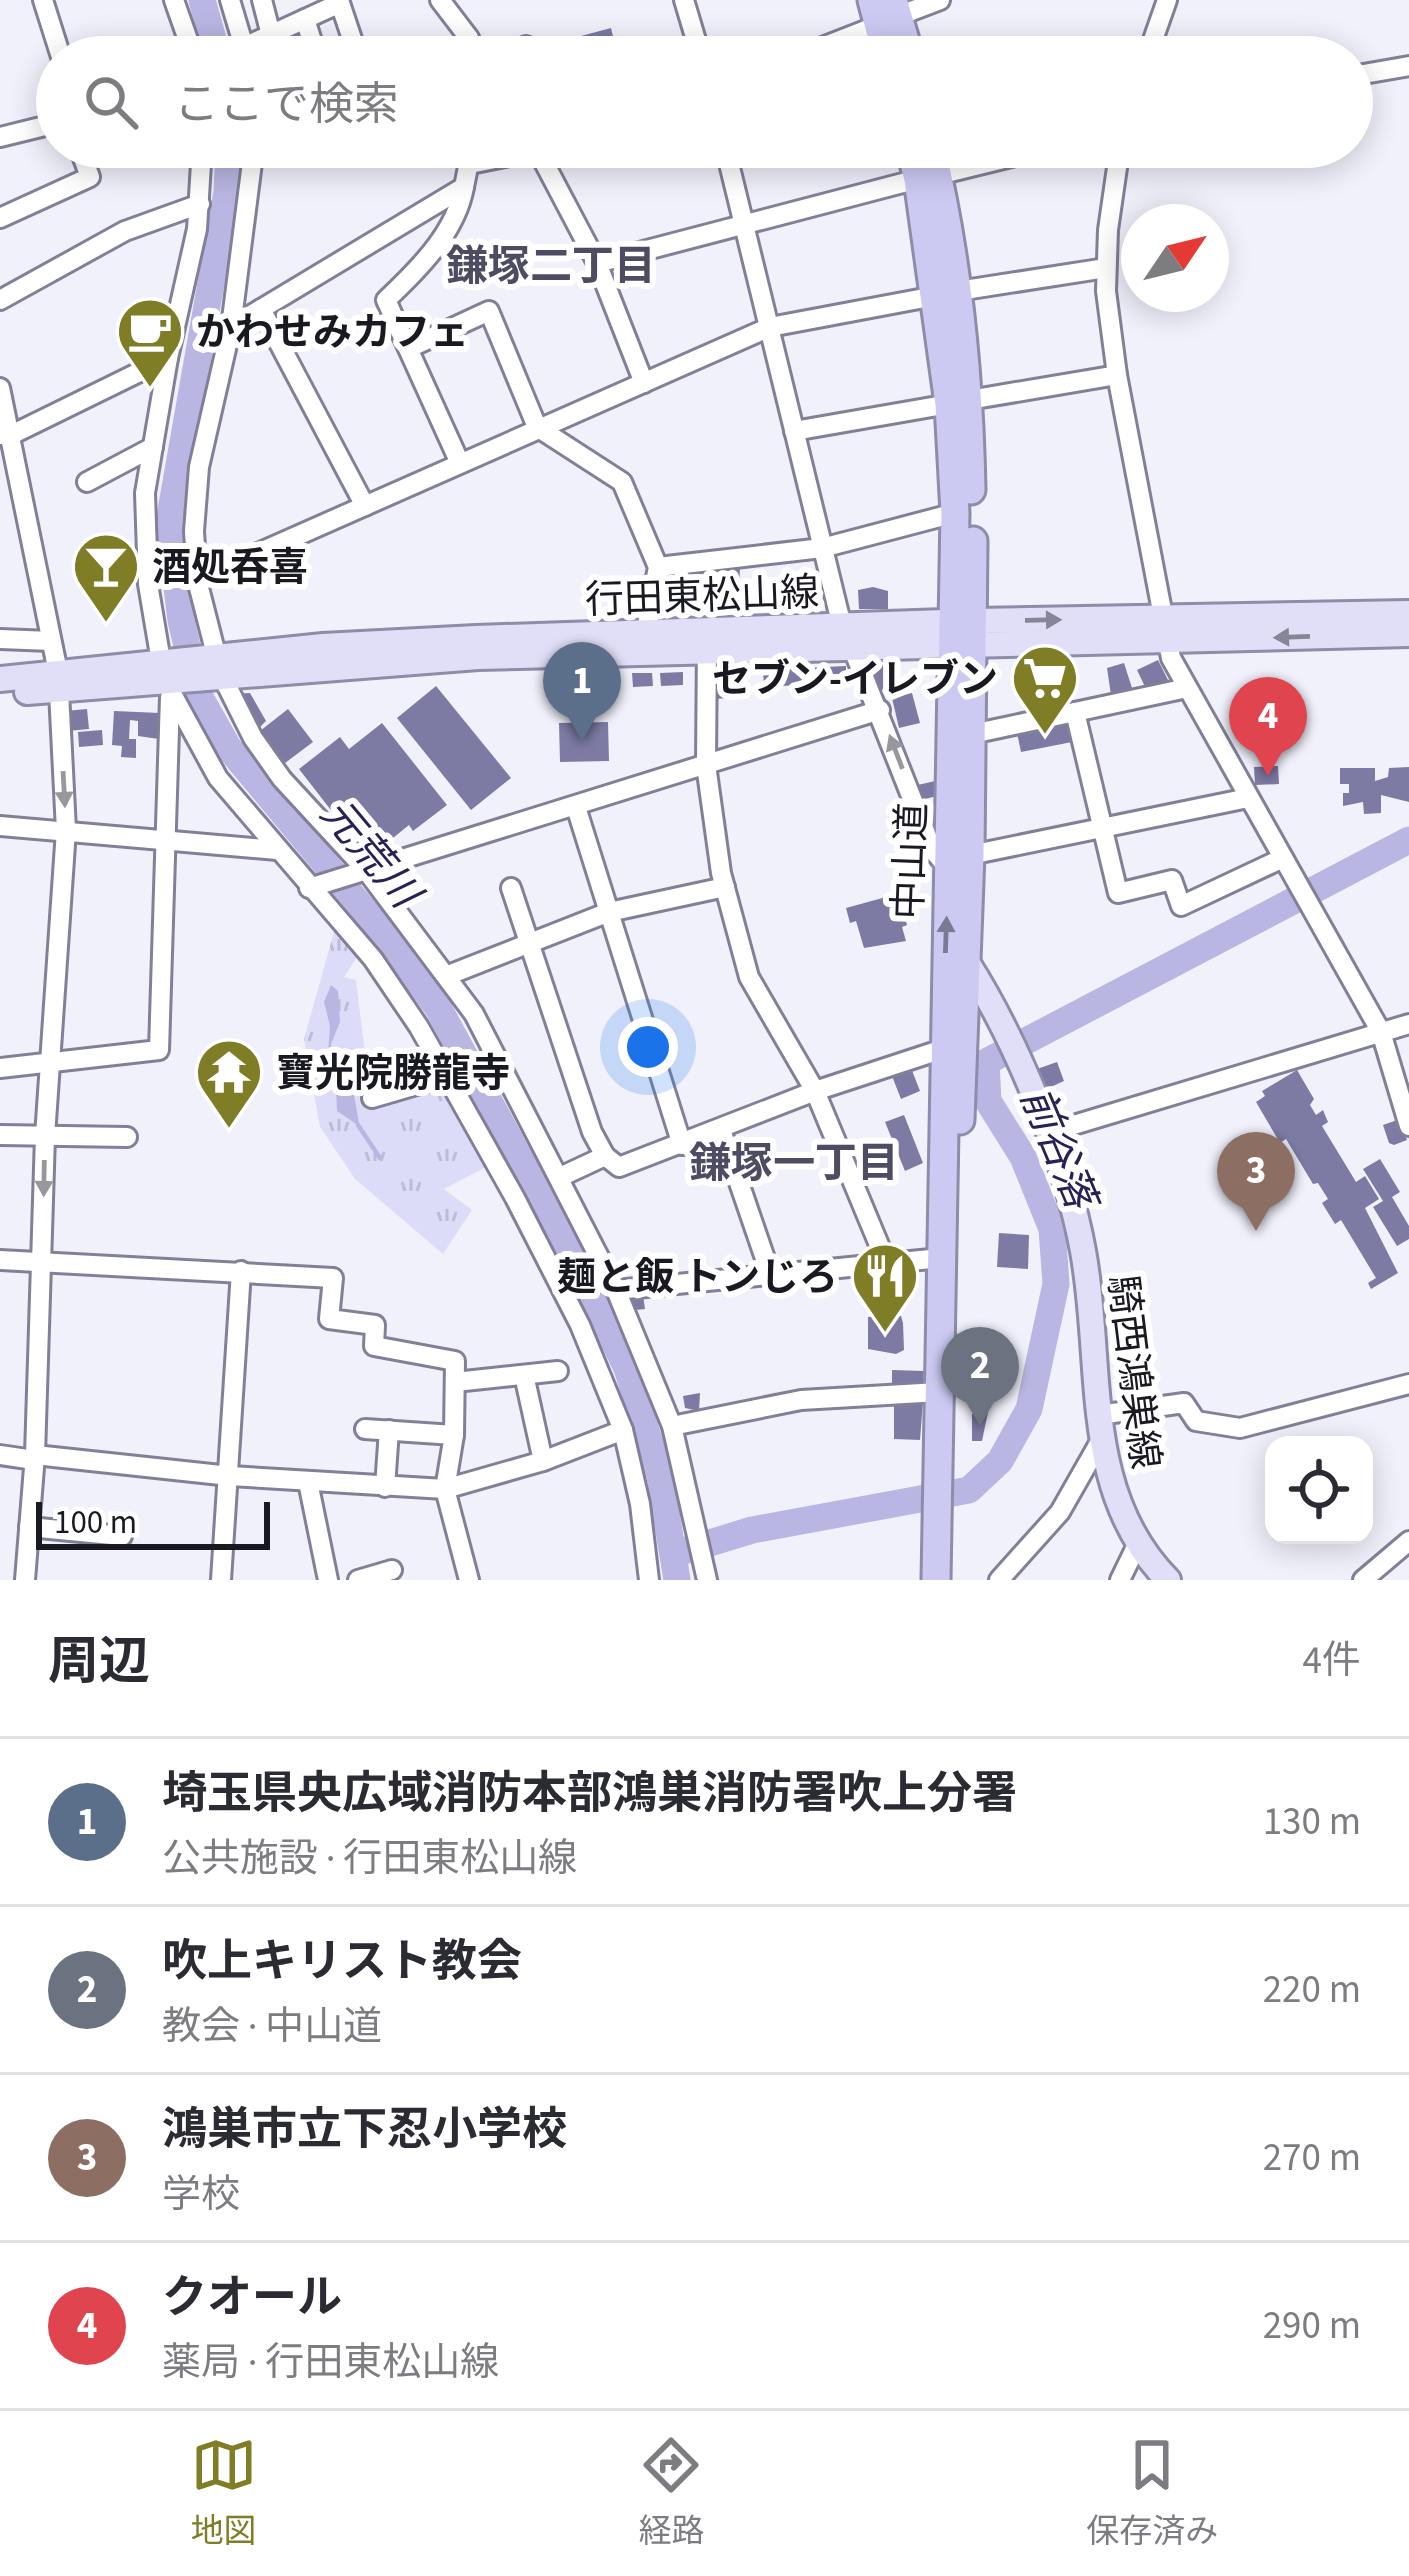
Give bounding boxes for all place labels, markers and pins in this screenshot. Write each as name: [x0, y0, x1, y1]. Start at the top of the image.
cafe icon: かわせみカフェ: [115, 296, 185, 390]
place label: かわせみカフェ: [196, 305, 469, 361]
bar icon: 酒処呑喜: [71, 531, 141, 625]
place label: 酒処呑喜: [152, 540, 308, 596]
pin: 1: [543, 642, 621, 741]
supermarket icon: セブン-イレブン: [1010, 643, 1080, 737]
place label: セブン-イレブン: [712, 652, 998, 708]
pin: 4: [1229, 677, 1307, 776]
temple icon: 寶光院勝龍寺: [194, 1037, 264, 1131]
place label: 寶光院勝龍寺: [276, 1046, 510, 1102]
pin: 3: [1217, 1132, 1295, 1231]
restaurant icon: 麺と飯 トンじろ: [850, 1241, 920, 1335]
place label: 麺と飯 トンじろ: [557, 1250, 838, 1306]
pin: 2: [941, 1327, 1019, 1426]

